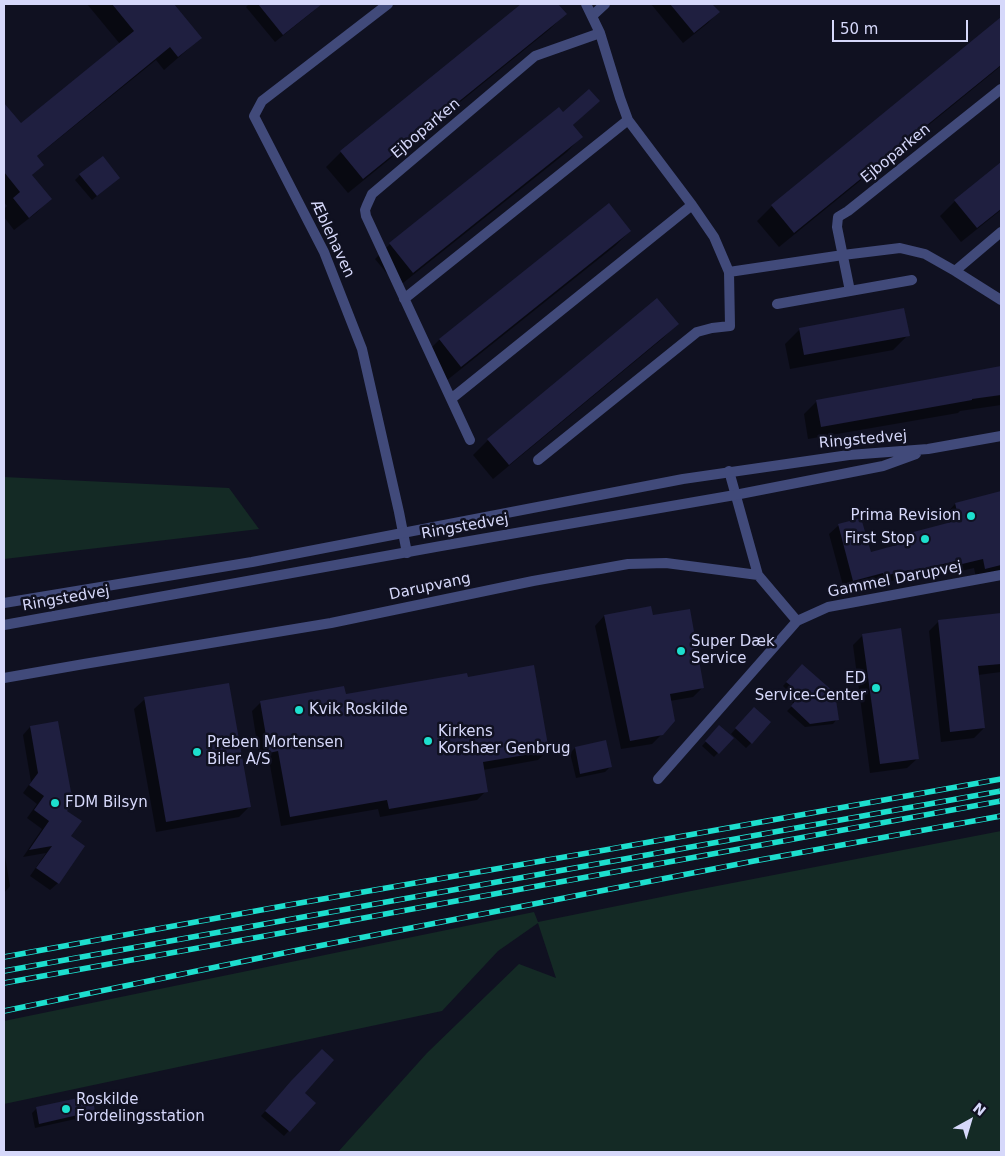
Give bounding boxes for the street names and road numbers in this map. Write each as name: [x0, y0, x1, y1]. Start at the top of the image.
street label: Ejboparken: [388, 95, 464, 163]
street label: Ejboparken: [858, 121, 934, 187]
street label: Æblehaven: [306, 197, 358, 281]
street label: Ringstedvej: [818, 427, 908, 453]
street label: Ringstedvej: [420, 510, 510, 544]
street label: Gammel Darupvej: [826, 558, 964, 602]
street label: Darupvang: [388, 570, 472, 604]
street label: Ringstedvej: [21, 582, 111, 616]

